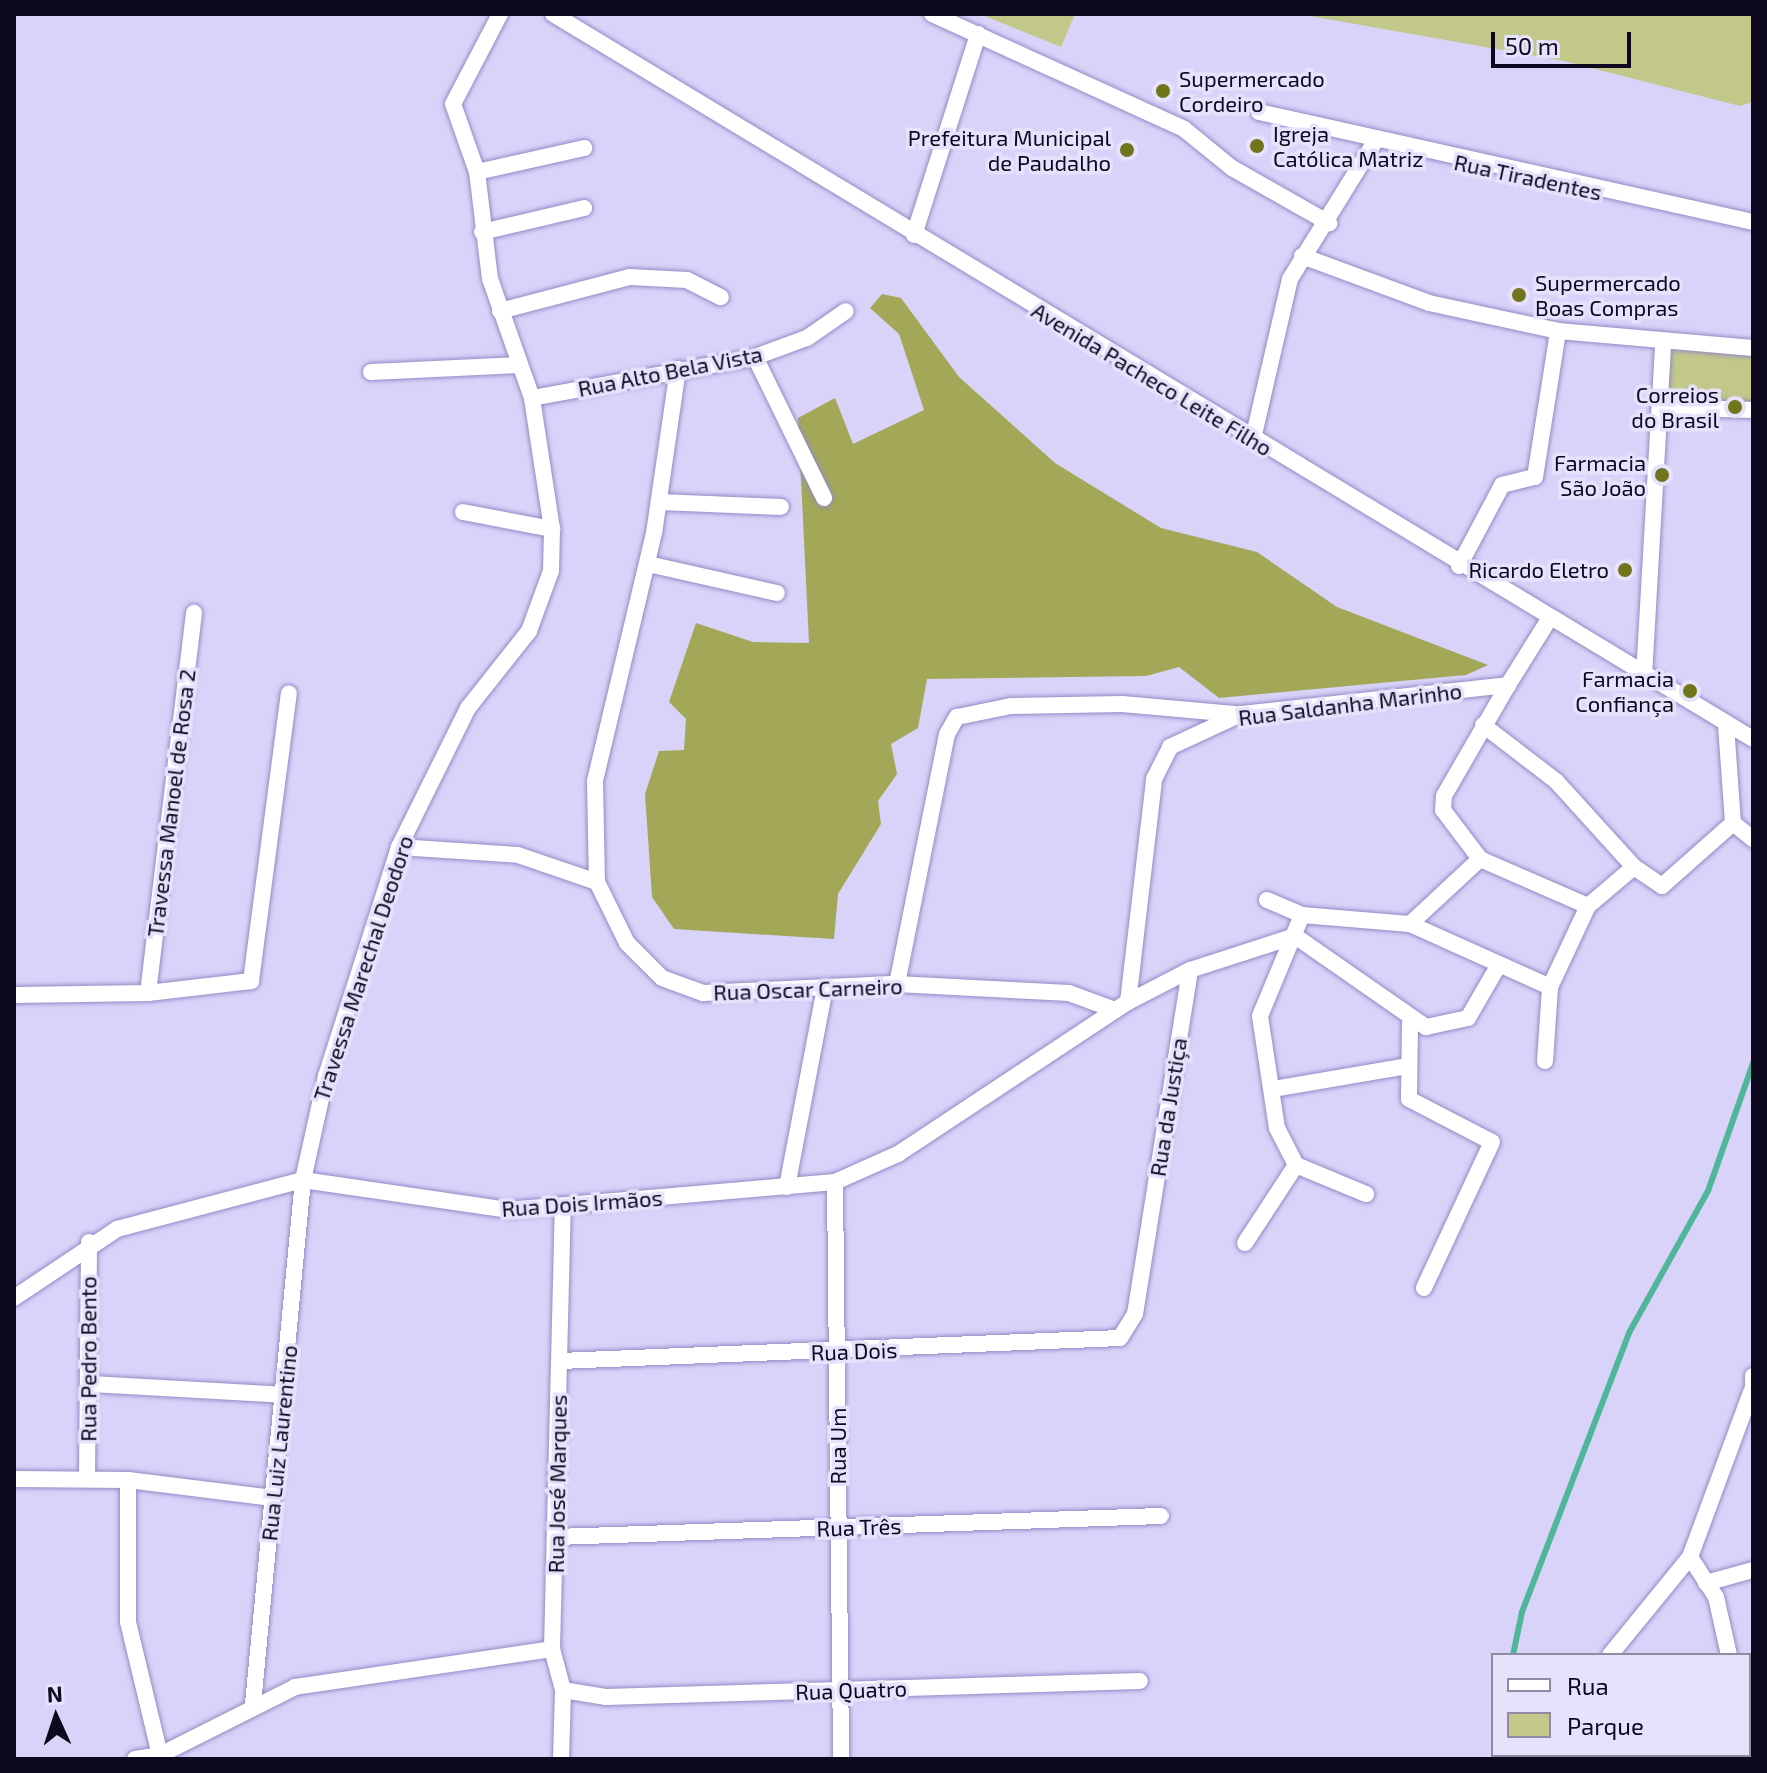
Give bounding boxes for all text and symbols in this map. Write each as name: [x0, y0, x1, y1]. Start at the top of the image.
scale bar: [1495, 16, 1635, 66]
text: 50 m: [1505, 31, 1559, 60]
place label: Supermercado Cordeiro: [1179, 65, 1325, 116]
marker: Supermercado Cordeiro: [1154, 82, 1172, 100]
place label: Igreja Católica Matriz: [1273, 120, 1423, 172]
place label: Prefeitura Municipal de Paudalho: [908, 124, 1111, 176]
marker: Igreja Católica Matriz: [1248, 137, 1266, 155]
marker: Prefeitura Municipal de Paudalho: [1118, 141, 1136, 159]
street label: Rua Tiradentes: [1451, 148, 1605, 206]
place label: Supermercado Boas Compras: [1535, 269, 1681, 320]
marker: Supermercado Boas Compras: [1510, 286, 1528, 304]
street label: Avenida Pacheco Leite Filho: [1027, 297, 1277, 461]
street label: Rua Alto Bela Vista: [575, 340, 765, 402]
place label: Correios do Brasil: [1631, 381, 1719, 432]
marker: Correios do Brasil: [1726, 398, 1744, 416]
place label: Farmacia São João: [1554, 449, 1646, 500]
marker: Farmacia São João: [1653, 466, 1671, 484]
place label: Ricardo Eletro: [1468, 557, 1609, 583]
marker: Ricardo Eletro: [1616, 561, 1634, 579]
place label: Farmacia Confiança: [1575, 665, 1674, 716]
street label: Travessa Manoel de Rosa 2: [141, 667, 201, 939]
street label: Rua Saldanha Marinho: [1237, 677, 1463, 731]
marker: Farmacia Confiança: [1681, 682, 1699, 700]
street label: Travessa Marechal Deodoro: [307, 832, 419, 1104]
street label: Rua Oscar Carneiro: [713, 972, 903, 1006]
street label: Rua da Justiça: [1144, 1036, 1192, 1178]
street label: Rua Dois Irmãos: [501, 1184, 663, 1222]
street label: Rua Pedro Bento: [75, 1276, 101, 1442]
street label: Rua Dois: [810, 1336, 898, 1366]
street label: Rua Luiz Laurentino: [256, 1344, 302, 1542]
street label: Rua José Marques: [542, 1394, 572, 1574]
street label: Rua Um: [825, 1407, 851, 1485]
street label: Rua Três: [816, 1512, 902, 1542]
legend: [1491, 1653, 1751, 1757]
text: Rua: [1567, 1671, 1609, 1700]
street label: Rua Quatro: [795, 1675, 907, 1705]
north arrow: [16, 1677, 96, 1757]
text: N: [46, 1680, 63, 1706]
text: Parque: [1567, 1711, 1644, 1740]

